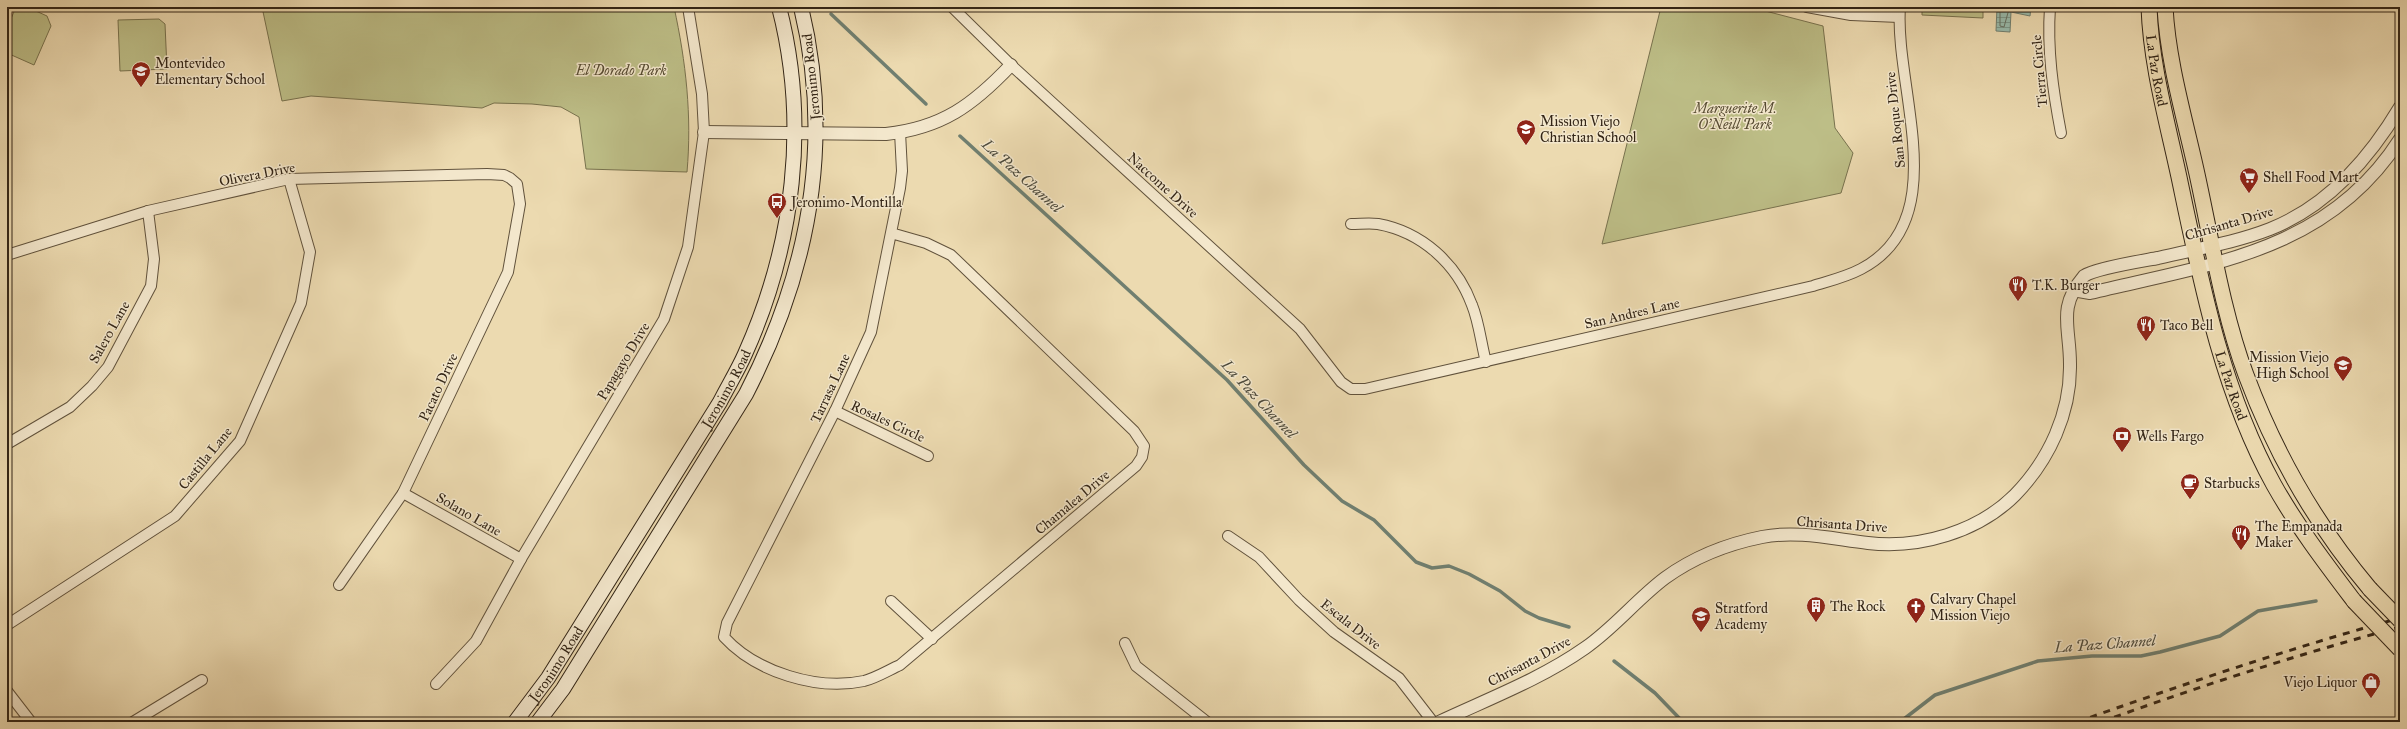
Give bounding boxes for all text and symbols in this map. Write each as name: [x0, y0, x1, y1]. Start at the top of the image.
street label: Jeronimo Road: [799, 33, 826, 123]
street label: Tierra Circle: [2028, 34, 2051, 108]
street label: La Paz Road: [2142, 34, 2171, 108]
place label: Montevideo Elementary School: [155, 55, 265, 88]
school or university icon: Montevideo Elementary School: [130, 60, 152, 88]
park label: El Dorado Park: [574, 62, 667, 79]
street label: San Roque Drive: [1882, 71, 1910, 169]
park label: Marguerite M. O'Neill Park: [1692, 100, 1776, 133]
place label: Mission Viejo Christian School: [1540, 113, 1637, 146]
school or university icon: Mission Viejo Christian School: [1515, 118, 1537, 146]
water label: La Paz Channel: [978, 135, 1067, 218]
street label: Naccome Drive: [1124, 149, 1202, 222]
street label: Olivera Drive: [218, 159, 297, 190]
supermarket icon: Shell Food Mart: [2238, 166, 2260, 194]
place label: Shell Food Mart: [2263, 169, 2359, 186]
bus stop icon: Jeronimo-Montilla: [766, 191, 788, 219]
place label: Jeronimo-Montilla: [789, 194, 902, 212]
street label: Chrisanta Drive: [2183, 203, 2275, 244]
restaurant icon: T.K. Burger: [2007, 274, 2029, 302]
place label: T.K. Burger: [2032, 277, 2101, 294]
street label: San Andres Lane: [1583, 294, 1682, 333]
street label: Salero Lane: [85, 298, 134, 366]
restaurant icon: Taco Bell: [2135, 314, 2157, 342]
place label: Taco Bell: [2160, 317, 2214, 334]
street label: Papagayo Drive: [594, 319, 653, 403]
street label: Jeronimo Road: [697, 347, 755, 433]
street label: La Paz Road: [2211, 349, 2251, 423]
place label: Mission Viejo High School: [2249, 349, 2329, 382]
street label: Pacato Drive: [415, 350, 462, 424]
street label: Tarrasa Lane: [807, 351, 854, 426]
school or university icon: Mission Viejo High School: [2332, 354, 2354, 382]
water label: La Paz Channel: [1217, 355, 1301, 444]
street label: Rosales Circle: [848, 397, 928, 446]
street label: Castilla Lane: [175, 423, 236, 493]
bank icon: Wells Fargo: [2111, 425, 2133, 453]
place label: Wells Fargo: [2136, 428, 2204, 445]
street label: Chamalea Drive: [1032, 466, 1113, 538]
cafe icon: Starbucks: [2179, 472, 2201, 500]
place label: Starbucks: [2204, 475, 2260, 492]
street label: Solano Lane: [433, 489, 504, 540]
street label: Chrisanta Drive: [1796, 513, 1888, 536]
place label: The Empanada Maker: [2255, 518, 2342, 551]
restaurant icon: The Empanada Maker: [2230, 523, 2252, 551]
place label: Calvary Chapel Mission Viejo: [1930, 591, 2017, 624]
building icon: The Rock: [1805, 595, 1827, 623]
street label: Escala Drive: [1317, 596, 1384, 653]
church icon: Calvary Chapel Mission Viejo: [1905, 596, 1927, 624]
place label: The Rock: [1830, 598, 1886, 615]
place label: Stratford Academy: [1714, 600, 1768, 633]
school or university icon: Stratford Academy: [1690, 605, 1712, 633]
street label: Jeronimo Road: [524, 623, 587, 708]
water label: La Paz Channel: [2053, 631, 2158, 657]
street label: Chrisanta Drive: [1485, 632, 1574, 690]
shop icon: Viejo Liquor: [2360, 671, 2382, 699]
place label: Viejo Liquor: [2282, 674, 2358, 692]

